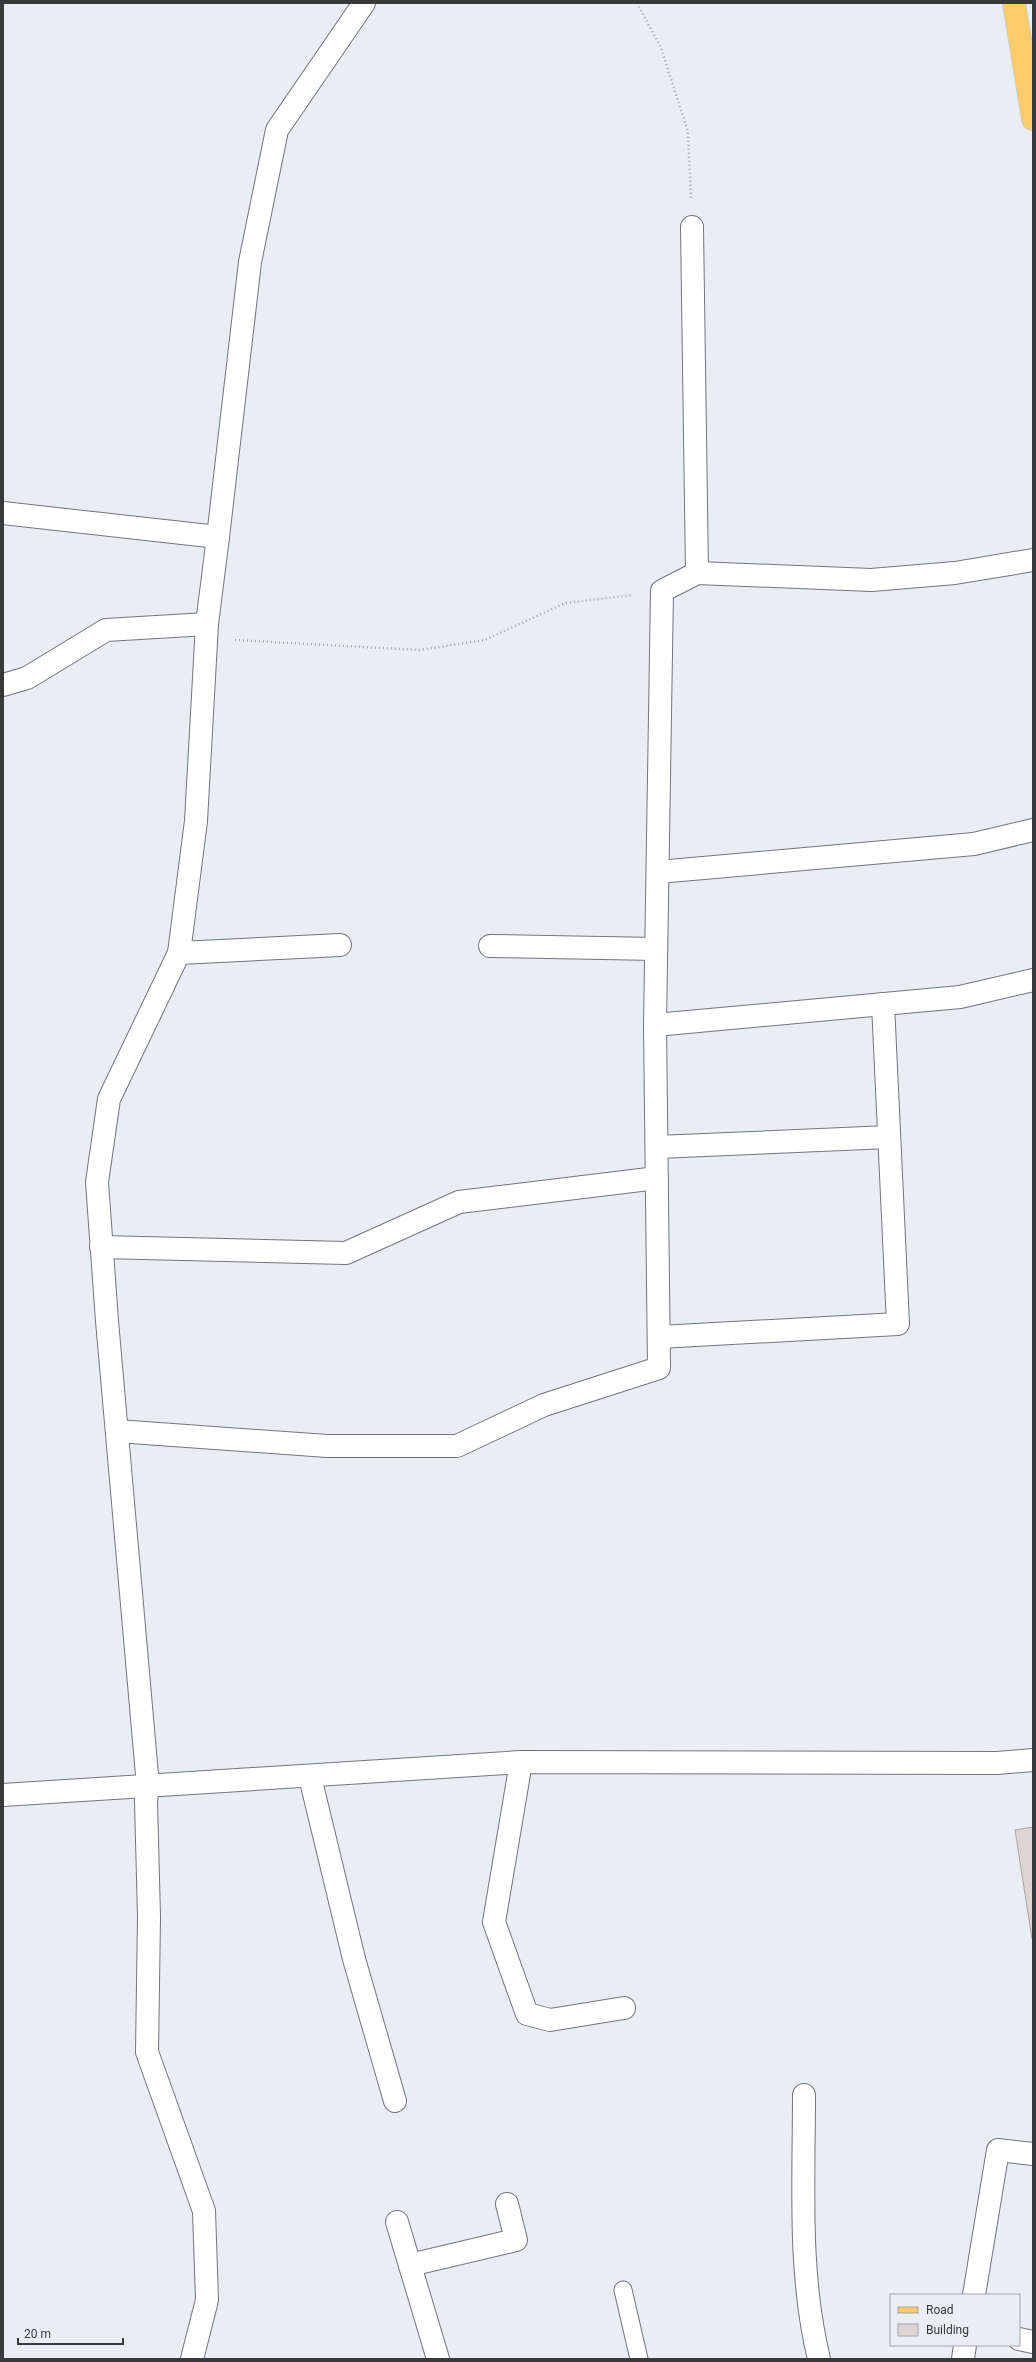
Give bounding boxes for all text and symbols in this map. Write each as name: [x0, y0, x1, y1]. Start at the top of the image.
legend: [890, 2294, 1020, 2346]
text: Road: [926, 2303, 954, 2317]
scale bar: [18, 2320, 123, 2346]
text: Building: [926, 2323, 969, 2337]
text: 20 m: [24, 2327, 51, 2341]

